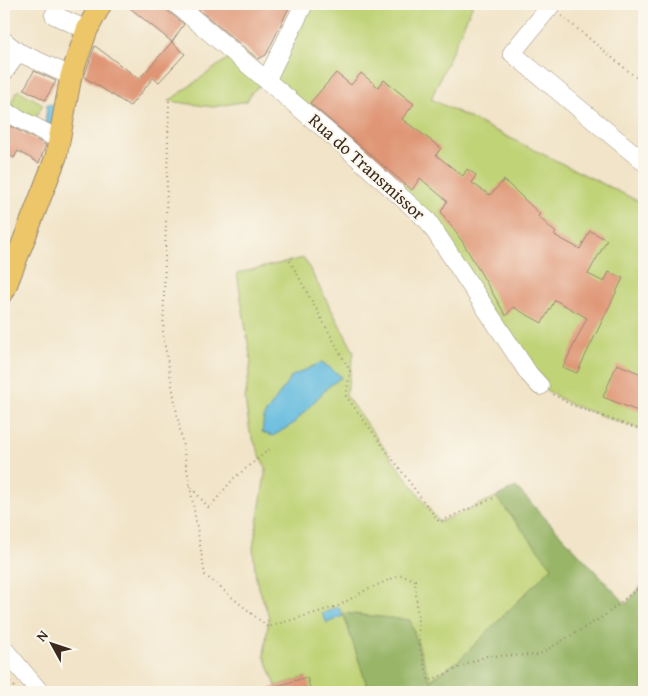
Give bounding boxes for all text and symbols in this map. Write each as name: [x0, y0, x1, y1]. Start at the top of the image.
street label: Rua do Transmissor: [303, 107, 432, 227]
north arrow: [28, 618, 78, 668]
text: N: [31, 625, 53, 646]

